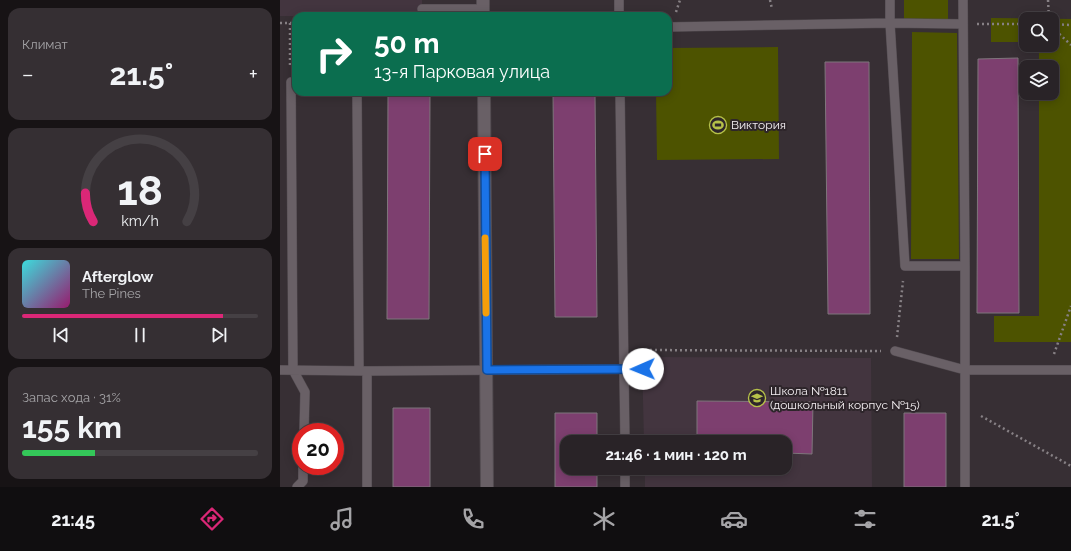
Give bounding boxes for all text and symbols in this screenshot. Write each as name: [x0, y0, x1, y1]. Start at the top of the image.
map controls: [1019, 12, 1059, 100]
button: search: [1019, 12, 1059, 52]
text: 50 m: [374, 27, 440, 60]
icon: right: [308, 28, 360, 80]
text: Климат: [22, 37, 68, 52]
text: 21.5°: [110, 57, 173, 92]
button: layers: [1019, 60, 1059, 100]
text: −: [22, 61, 34, 87]
text: +: [249, 61, 258, 87]
text: 13-я Парковая улица: [374, 61, 550, 82]
sports icon: Виктория: [708, 115, 728, 135]
place label: Виктория: [731, 118, 786, 132]
pin: [468, 137, 502, 171]
icon: arrive: [474, 143, 496, 165]
text: 18: [117, 165, 163, 214]
text: km/h: [121, 212, 159, 228]
text: Afterglow: [82, 268, 153, 286]
text: The Pines: [82, 286, 141, 301]
icon: previous: [50, 324, 72, 346]
icon: pause: [129, 324, 151, 346]
icon: next: [208, 324, 230, 346]
position arrow: [622, 348, 664, 390]
place label: Школа №1811 (дошкольный корпус №15): [770, 384, 920, 412]
school or university icon: Школа №1811 (дошкольный корпус №15): [747, 388, 767, 408]
text: Запас хода · 31%: [22, 390, 121, 405]
text: 155 km: [22, 410, 122, 445]
speed limit sign: 20: [292, 423, 344, 475]
text: 21:46 · 1 мин · 120 m: [605, 446, 747, 464]
icon: directions: [198, 505, 226, 533]
icon: music: [328, 505, 356, 533]
icon: phone: [459, 505, 487, 533]
icon: climate: [590, 505, 618, 533]
icon: car: [720, 505, 748, 533]
icon: filters: [851, 505, 879, 533]
text: 21:45: [51, 509, 95, 530]
text: 21.5°: [981, 509, 1020, 530]

